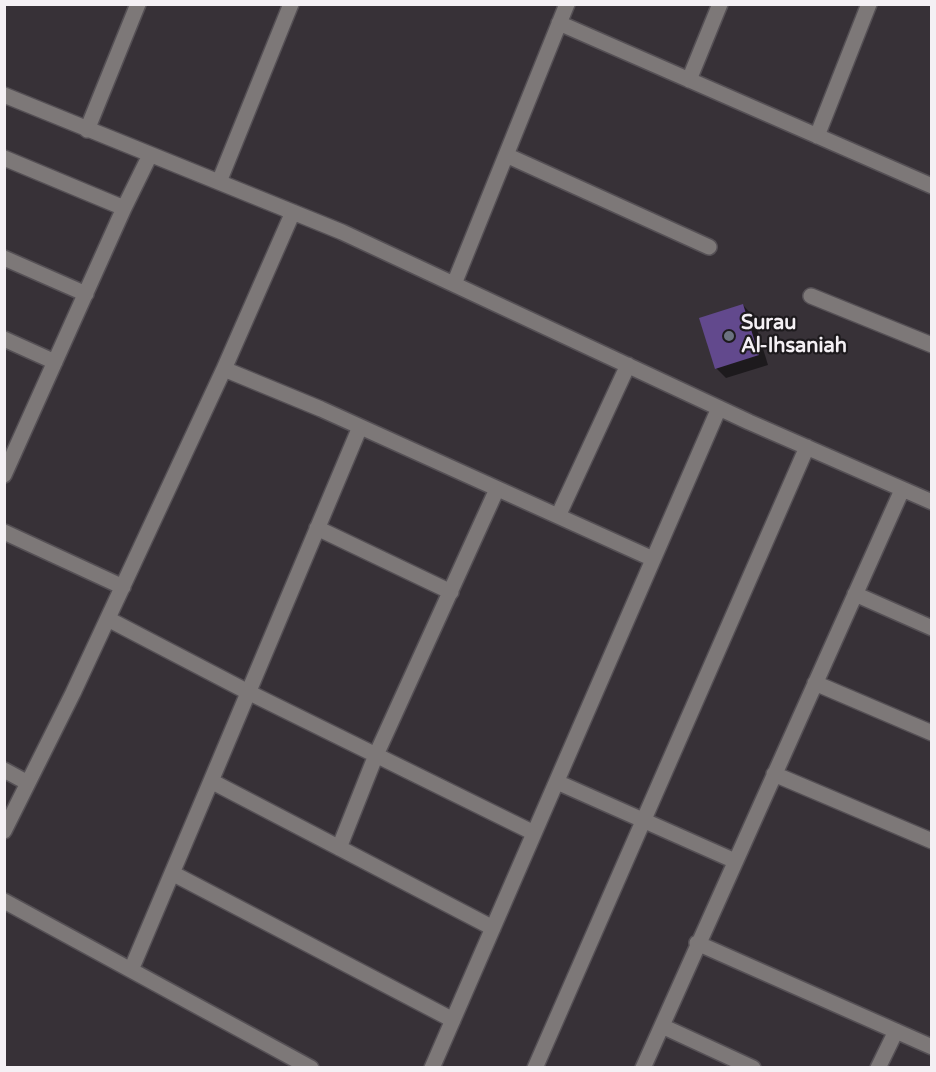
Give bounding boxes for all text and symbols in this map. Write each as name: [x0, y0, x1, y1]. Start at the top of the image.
place label: Surau Al-Ihsaniah: [741, 312, 847, 359]
marker: Surau Al-Ihsaniah: [722, 329, 736, 343]

